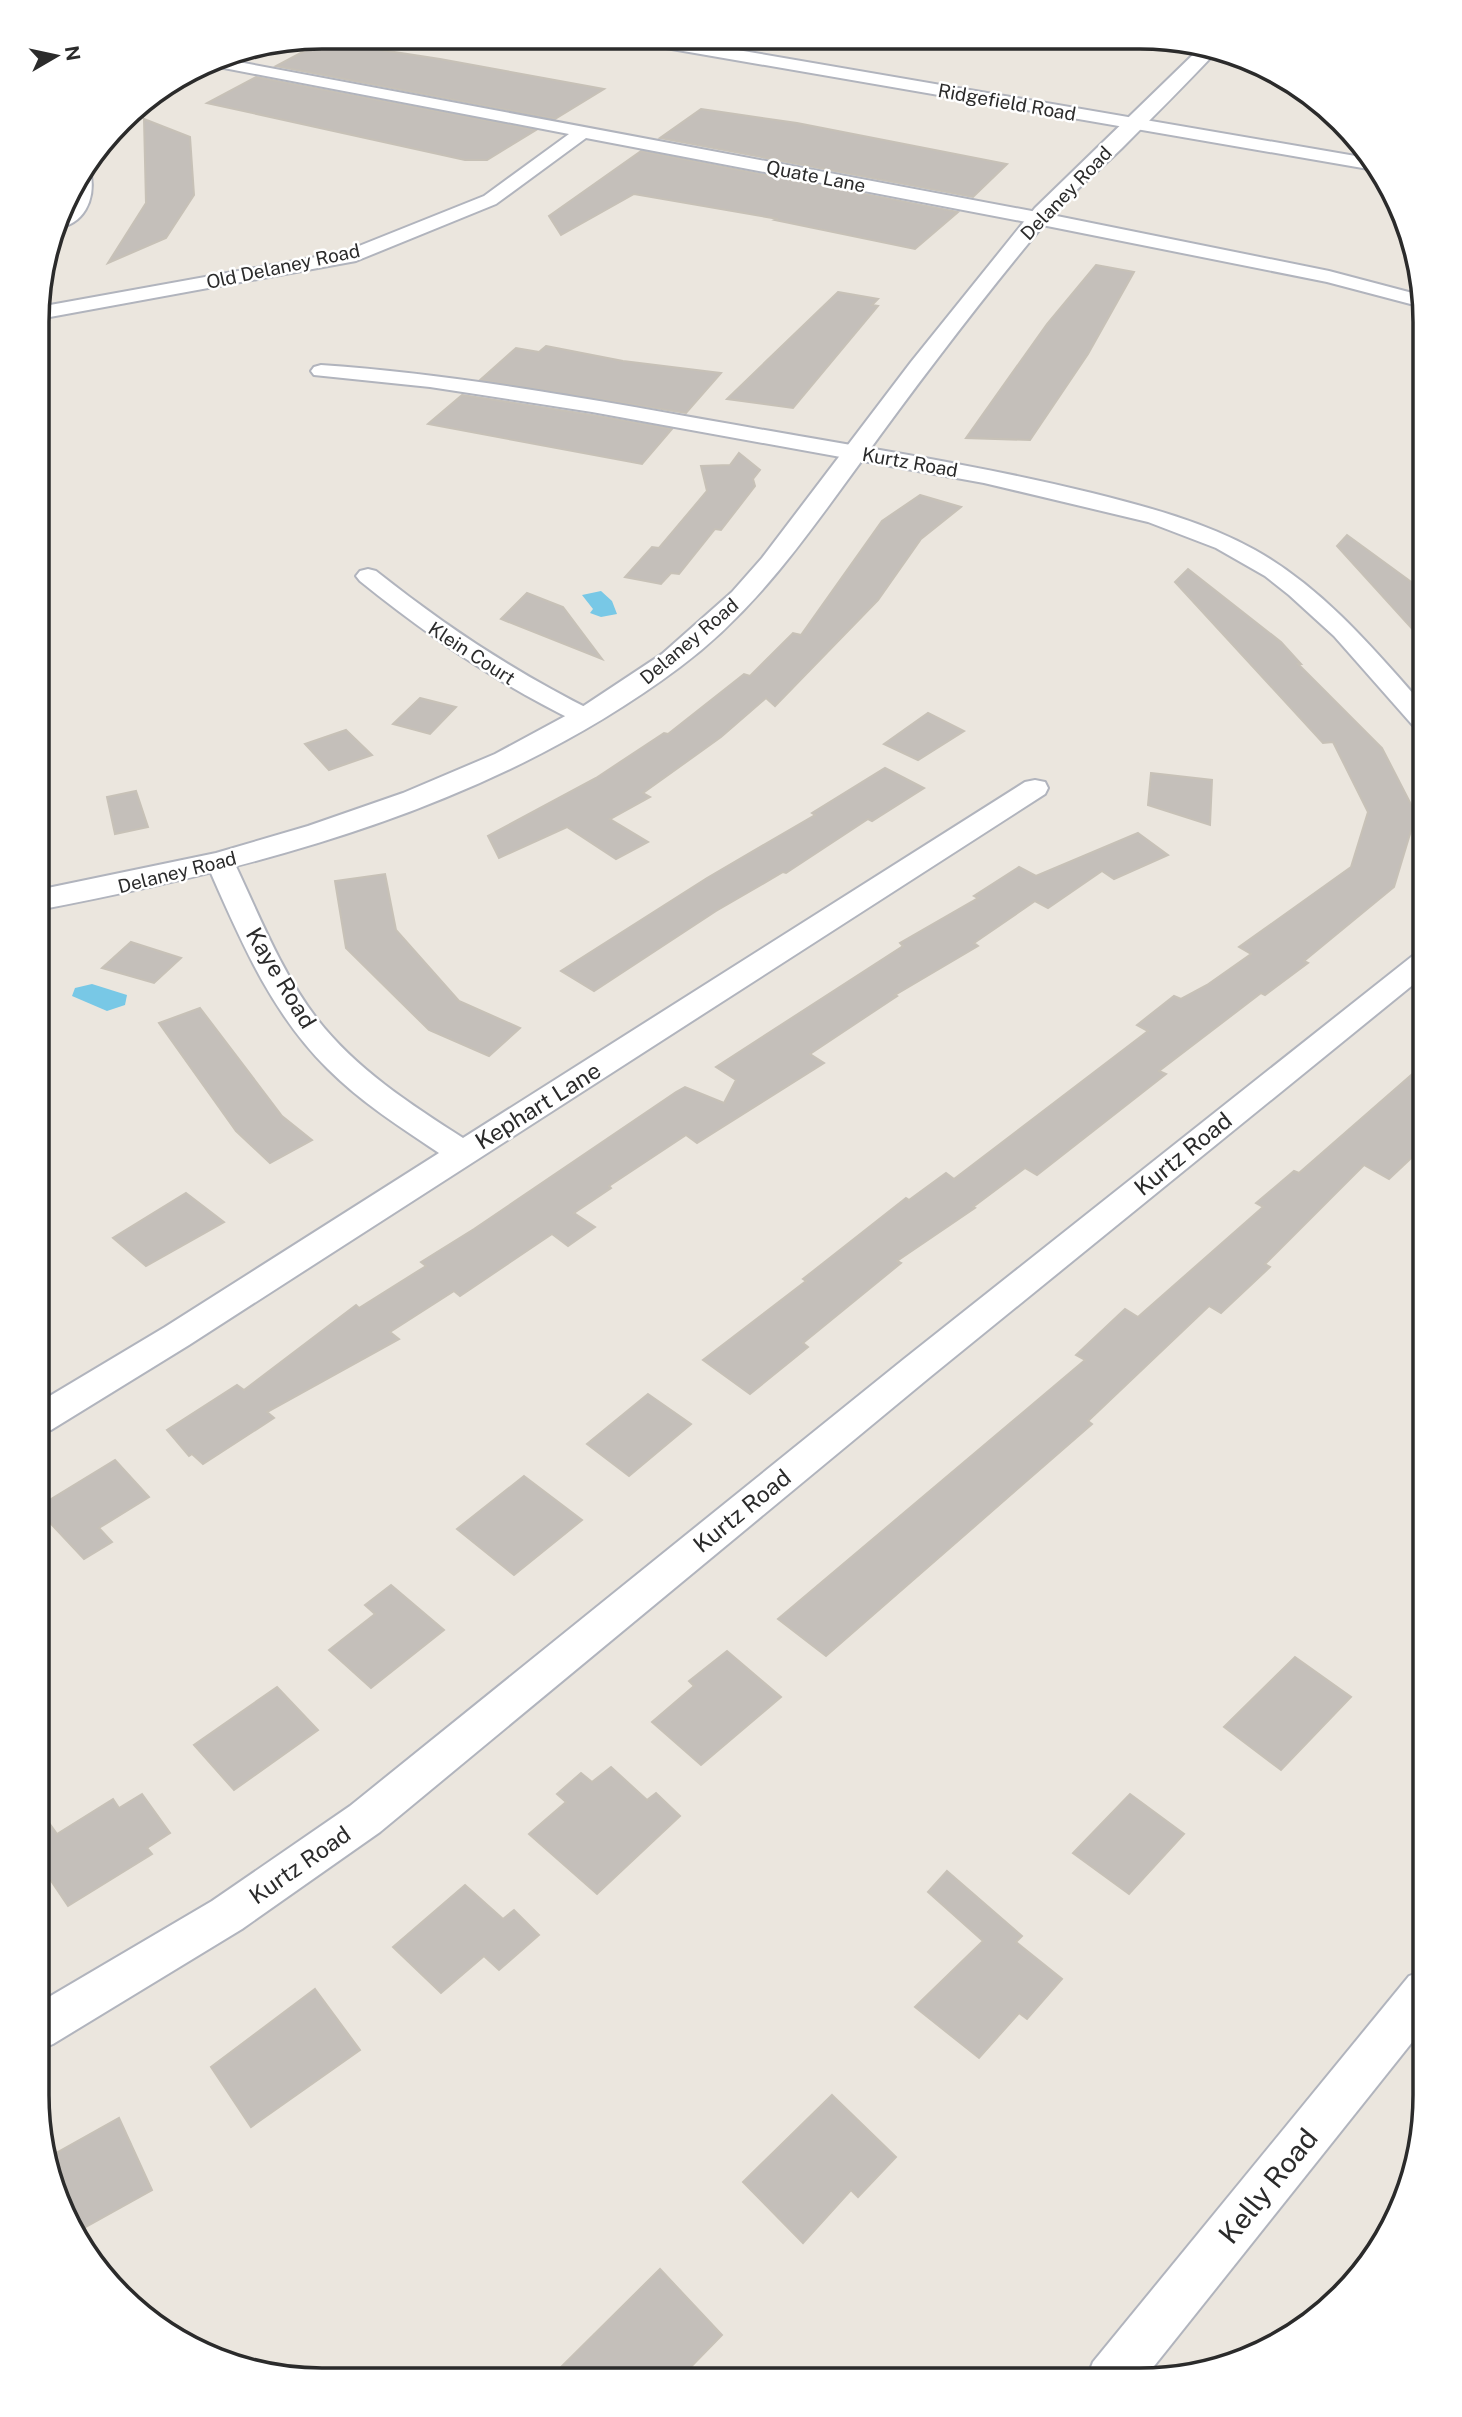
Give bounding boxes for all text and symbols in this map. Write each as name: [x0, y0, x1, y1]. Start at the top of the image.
north arrow: [21, 21, 91, 91]
text: N: [61, 44, 85, 62]
street label: Ridgefield Road: [936, 79, 1078, 125]
street label: Delaney Road: [1016, 142, 1116, 244]
street label: Quate Lane: [765, 156, 867, 196]
street label: Old Delaney Road: [204, 239, 362, 293]
street label: Kurtz Road: [860, 443, 960, 481]
street label: Delaney Road: [635, 594, 743, 688]
street label: Klein Court: [425, 617, 519, 689]
street label: Delaney Road: [115, 847, 239, 897]
street label: Kaye Road: [241, 922, 322, 1033]
street label: Kephart Lane: [470, 1056, 605, 1155]
street label: Kurtz Road: [1129, 1106, 1237, 1201]
street label: Kurtz Road: [688, 1463, 796, 1558]
street label: Kurtz Road: [244, 1820, 355, 1909]
street label: Kelly Road: [1211, 2122, 1324, 2250]

